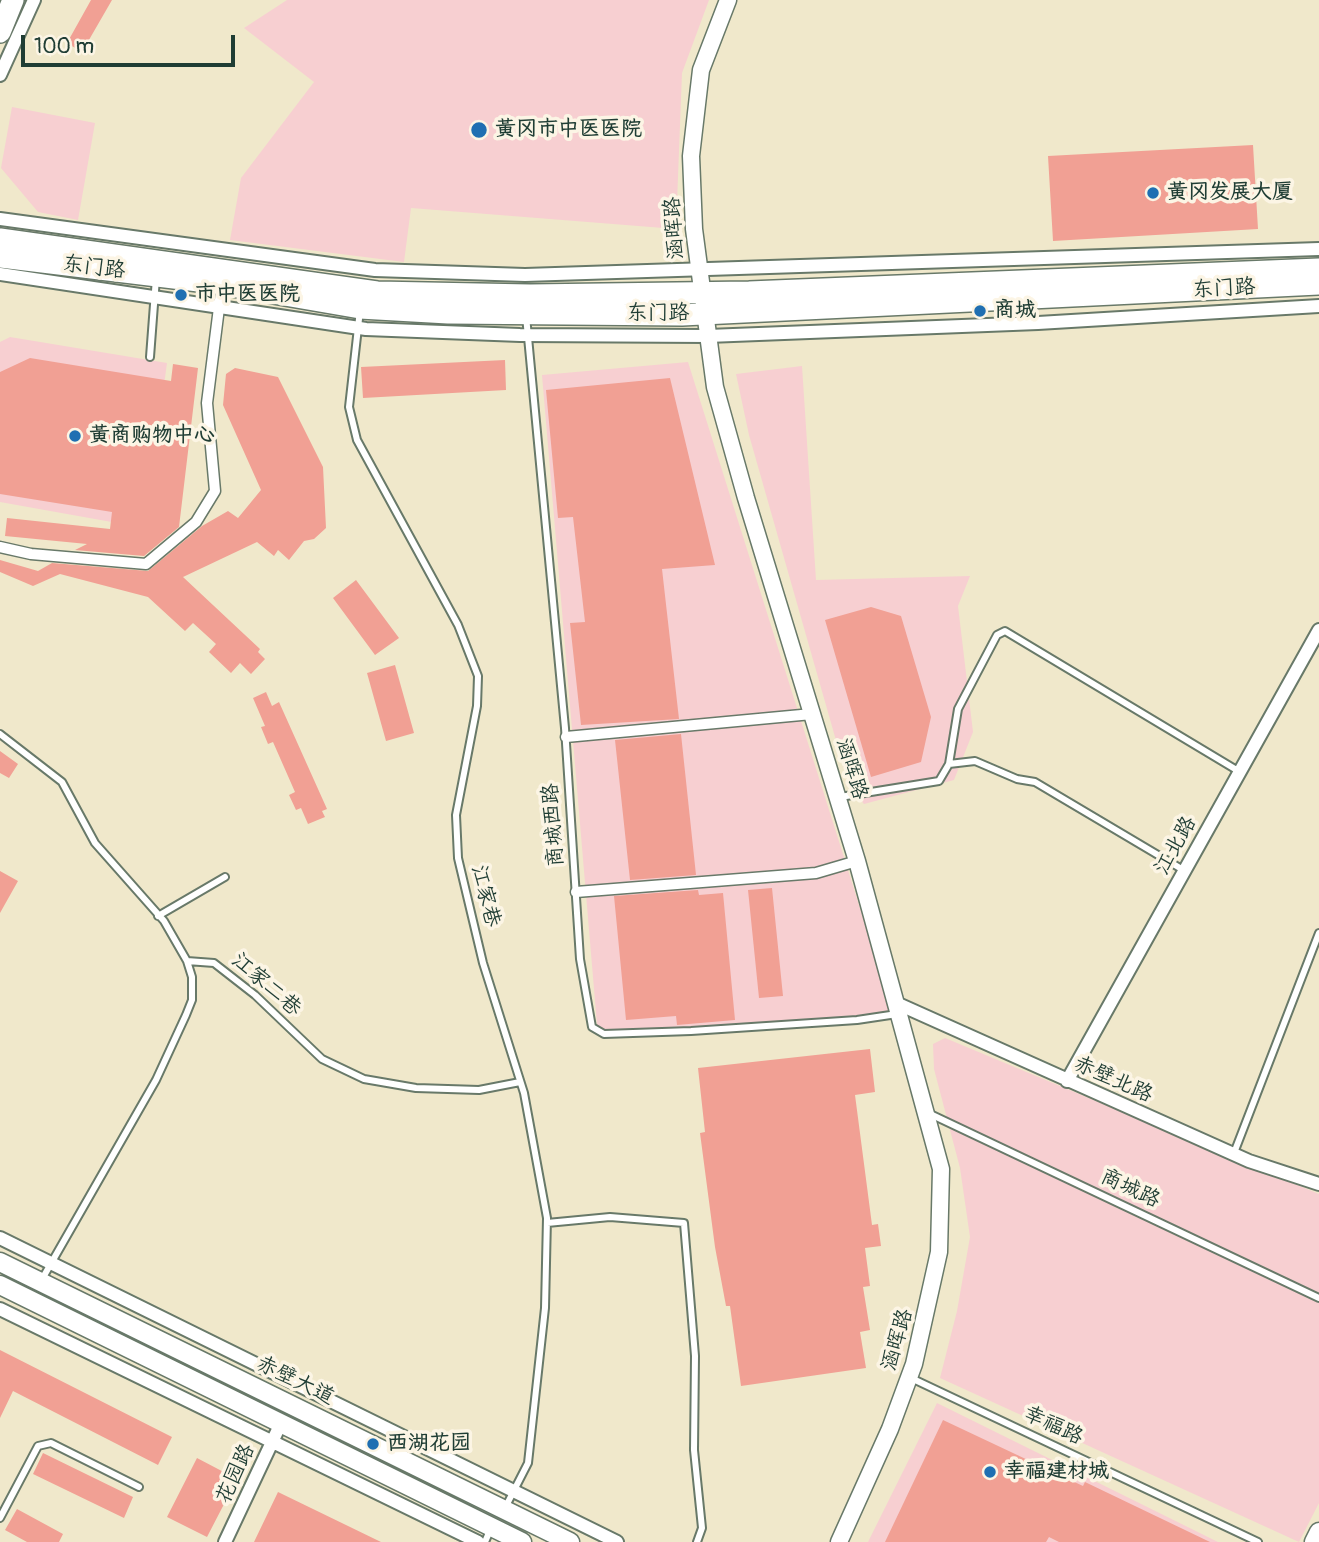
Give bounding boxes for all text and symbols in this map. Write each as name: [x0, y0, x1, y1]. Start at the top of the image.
scale bar: [24, 21, 238, 65]
text: 100 m: [34, 33, 94, 60]
place label: 黄冈市中医医院: [495, 117, 642, 143]
marker: 黄冈市中医医院: [469, 120, 489, 140]
place label: 黄冈发展大厦: [1167, 180, 1293, 206]
marker: 黄冈发展大厦: [1145, 185, 1161, 201]
street label: 涵晖路: [660, 196, 690, 260]
street label: 东门路: [61, 252, 127, 284]
street label: 东门路: [1192, 275, 1256, 303]
place label: 市中医医院: [195, 282, 300, 308]
marker: 市中医医院: [173, 287, 189, 303]
place label: 商城: [994, 298, 1036, 324]
street label: 东门路: [627, 301, 689, 327]
marker: 商城: [972, 303, 988, 319]
place label: 黄商购物中心: [89, 423, 215, 449]
marker: 黄商购物中心: [67, 428, 83, 444]
street label: 涵晖路: [830, 735, 872, 803]
street label: 商城西路: [539, 782, 569, 868]
street label: 江北路: [1150, 812, 1202, 880]
street label: 江家巷: [465, 862, 505, 930]
street label: 江家二巷: [226, 948, 306, 1022]
street label: 赤壁北路: [1070, 1051, 1156, 1109]
street label: 商城路: [1096, 1164, 1164, 1214]
street label: 涵晖路: [877, 1306, 919, 1374]
street label: 赤壁大道: [252, 1351, 338, 1411]
street label: 幸福路: [1019, 1401, 1087, 1451]
place label: 西湖花园: [387, 1431, 471, 1457]
marker: 西湖花园: [365, 1436, 381, 1452]
street label: 花园路: [211, 1440, 261, 1508]
place label: 幸福建材城: [1004, 1459, 1109, 1485]
marker: 幸福建材城: [982, 1464, 998, 1480]

